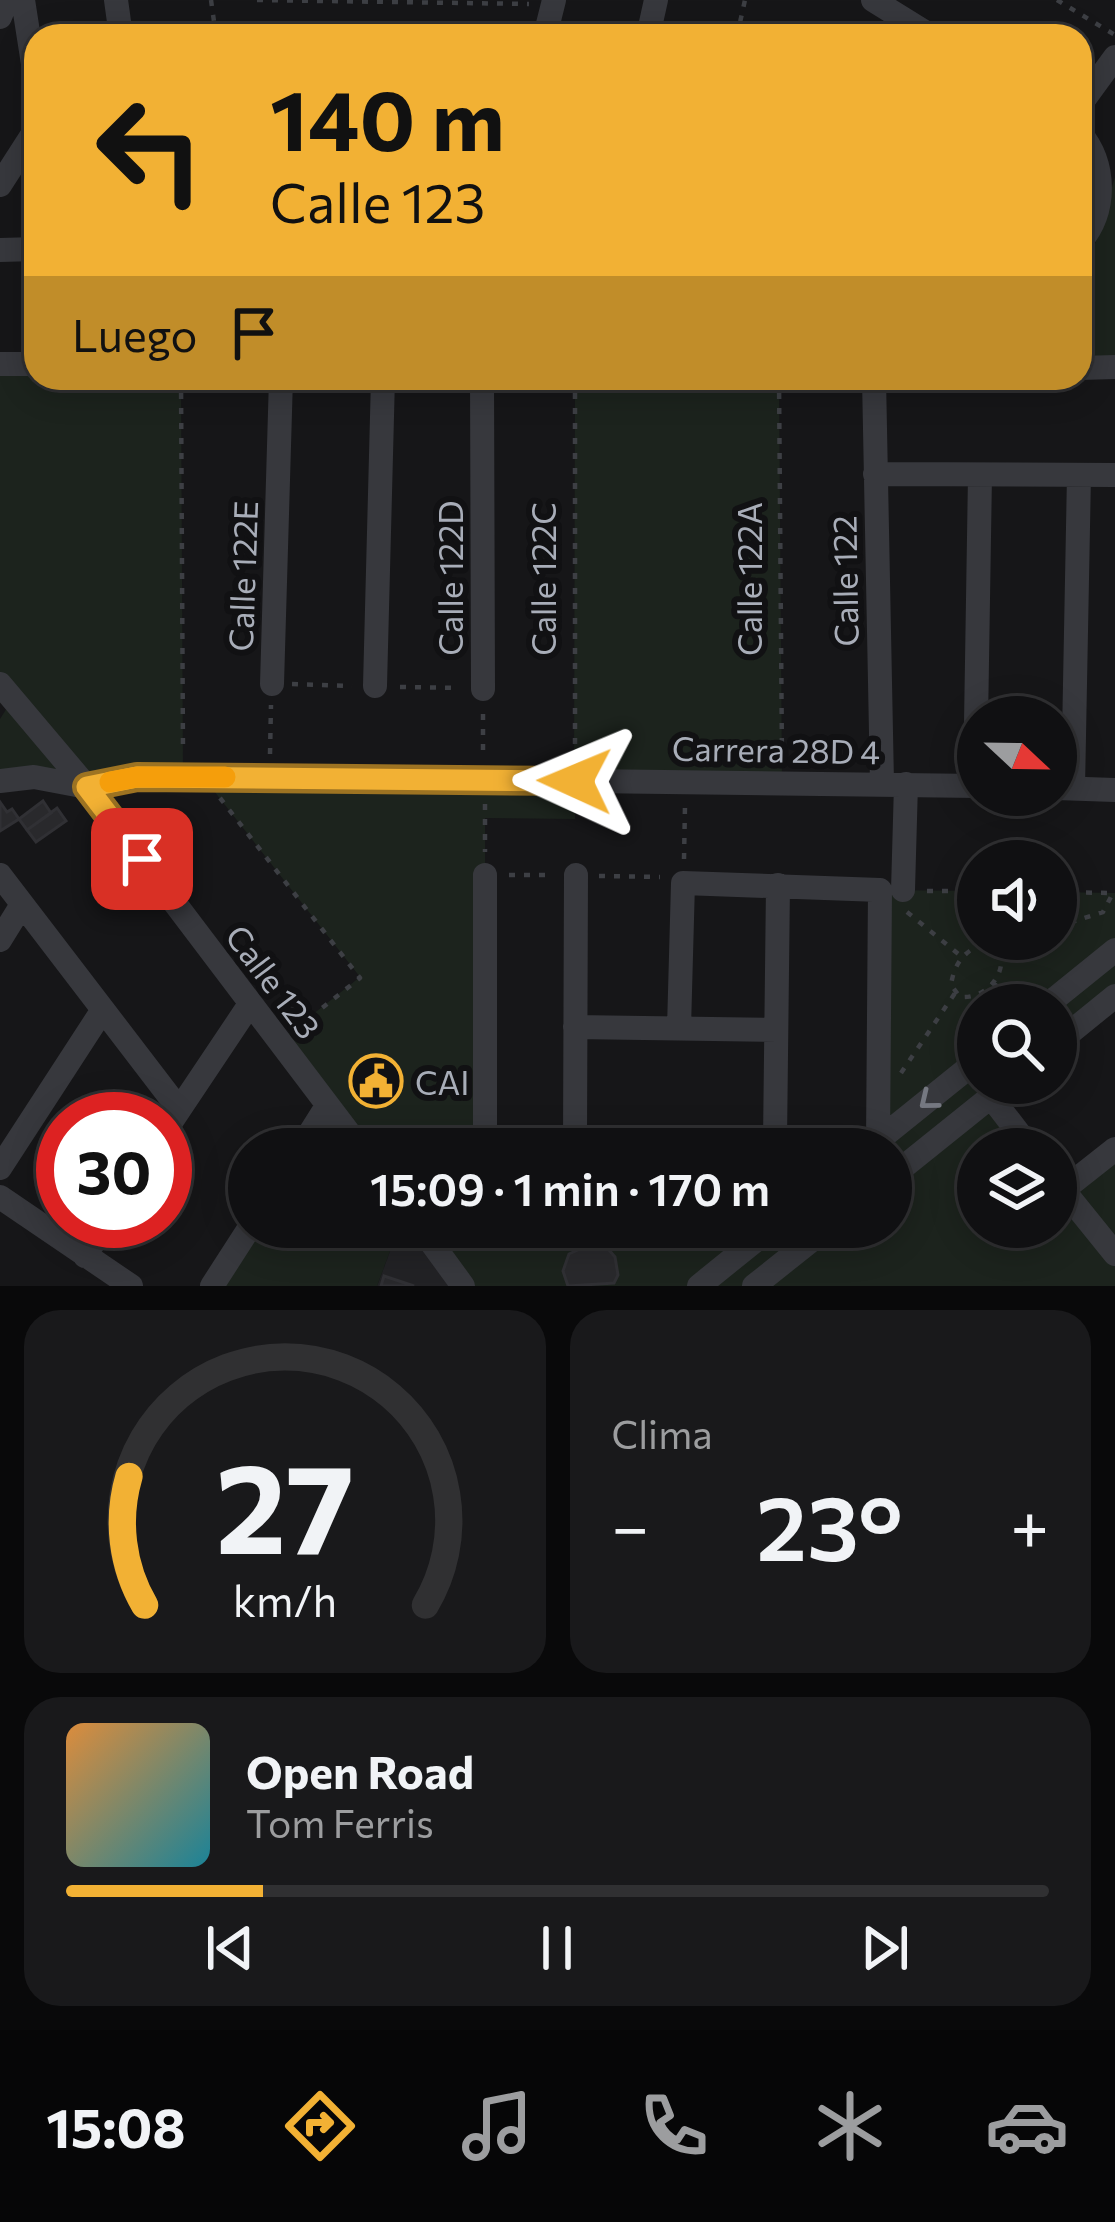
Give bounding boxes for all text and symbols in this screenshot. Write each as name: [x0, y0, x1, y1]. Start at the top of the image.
text: 140 m: [270, 66, 505, 168]
icon: left: [72, 72, 228, 228]
text: Calle 123: [270, 168, 485, 234]
icon: arrive: [221, 300, 287, 366]
text: Luego: [72, 306, 197, 361]
street label: Calle 122E: [219, 500, 265, 652]
street label: Calle 122D: [429, 500, 470, 656]
street label: Calle 122C: [522, 502, 563, 656]
street label: Calle 122A: [728, 502, 769, 656]
street label: Calle 122: [822, 515, 866, 647]
north arrow: [957, 696, 1077, 816]
map controls: [957, 696, 1077, 1248]
position arrow: [512, 718, 638, 844]
street label: Carrera 28D 4: [672, 727, 880, 771]
pin: [91, 808, 193, 910]
icon: arrive: [109, 826, 175, 892]
button: sound: [957, 840, 1077, 960]
street label: Calle 123: [218, 916, 330, 1046]
button: search: [957, 984, 1077, 1104]
public building icon: CAI: [348, 1053, 404, 1109]
place label: CAI: [415, 1061, 470, 1102]
one-way arrow: [919, 1087, 941, 1108]
speed limit sign: 30: [36, 1092, 192, 1248]
button: layers: [957, 1128, 1077, 1248]
text: 15:09 · 1 min · 170 m: [370, 1160, 770, 1215]
text: Clima: [612, 1409, 713, 1457]
text: 27: [215, 1427, 354, 1580]
text: 23°: [756, 1469, 903, 1580]
text: −: [612, 1484, 649, 1565]
text: +: [1010, 1484, 1049, 1565]
text: km/h: [233, 1572, 337, 1625]
text: Open Road: [246, 1743, 474, 1798]
text: Tom Ferris: [246, 1798, 434, 1846]
icon: previous: [197, 1915, 263, 1981]
icon: pause: [524, 1915, 590, 1981]
icon: next: [852, 1915, 918, 1981]
icon: directions: [278, 2084, 362, 2168]
icon: music: [455, 2084, 539, 2168]
icon: phone: [632, 2084, 716, 2168]
icon: climate: [808, 2084, 892, 2168]
icon: car: [985, 2084, 1069, 2168]
text: 15:08: [46, 2093, 186, 2159]

